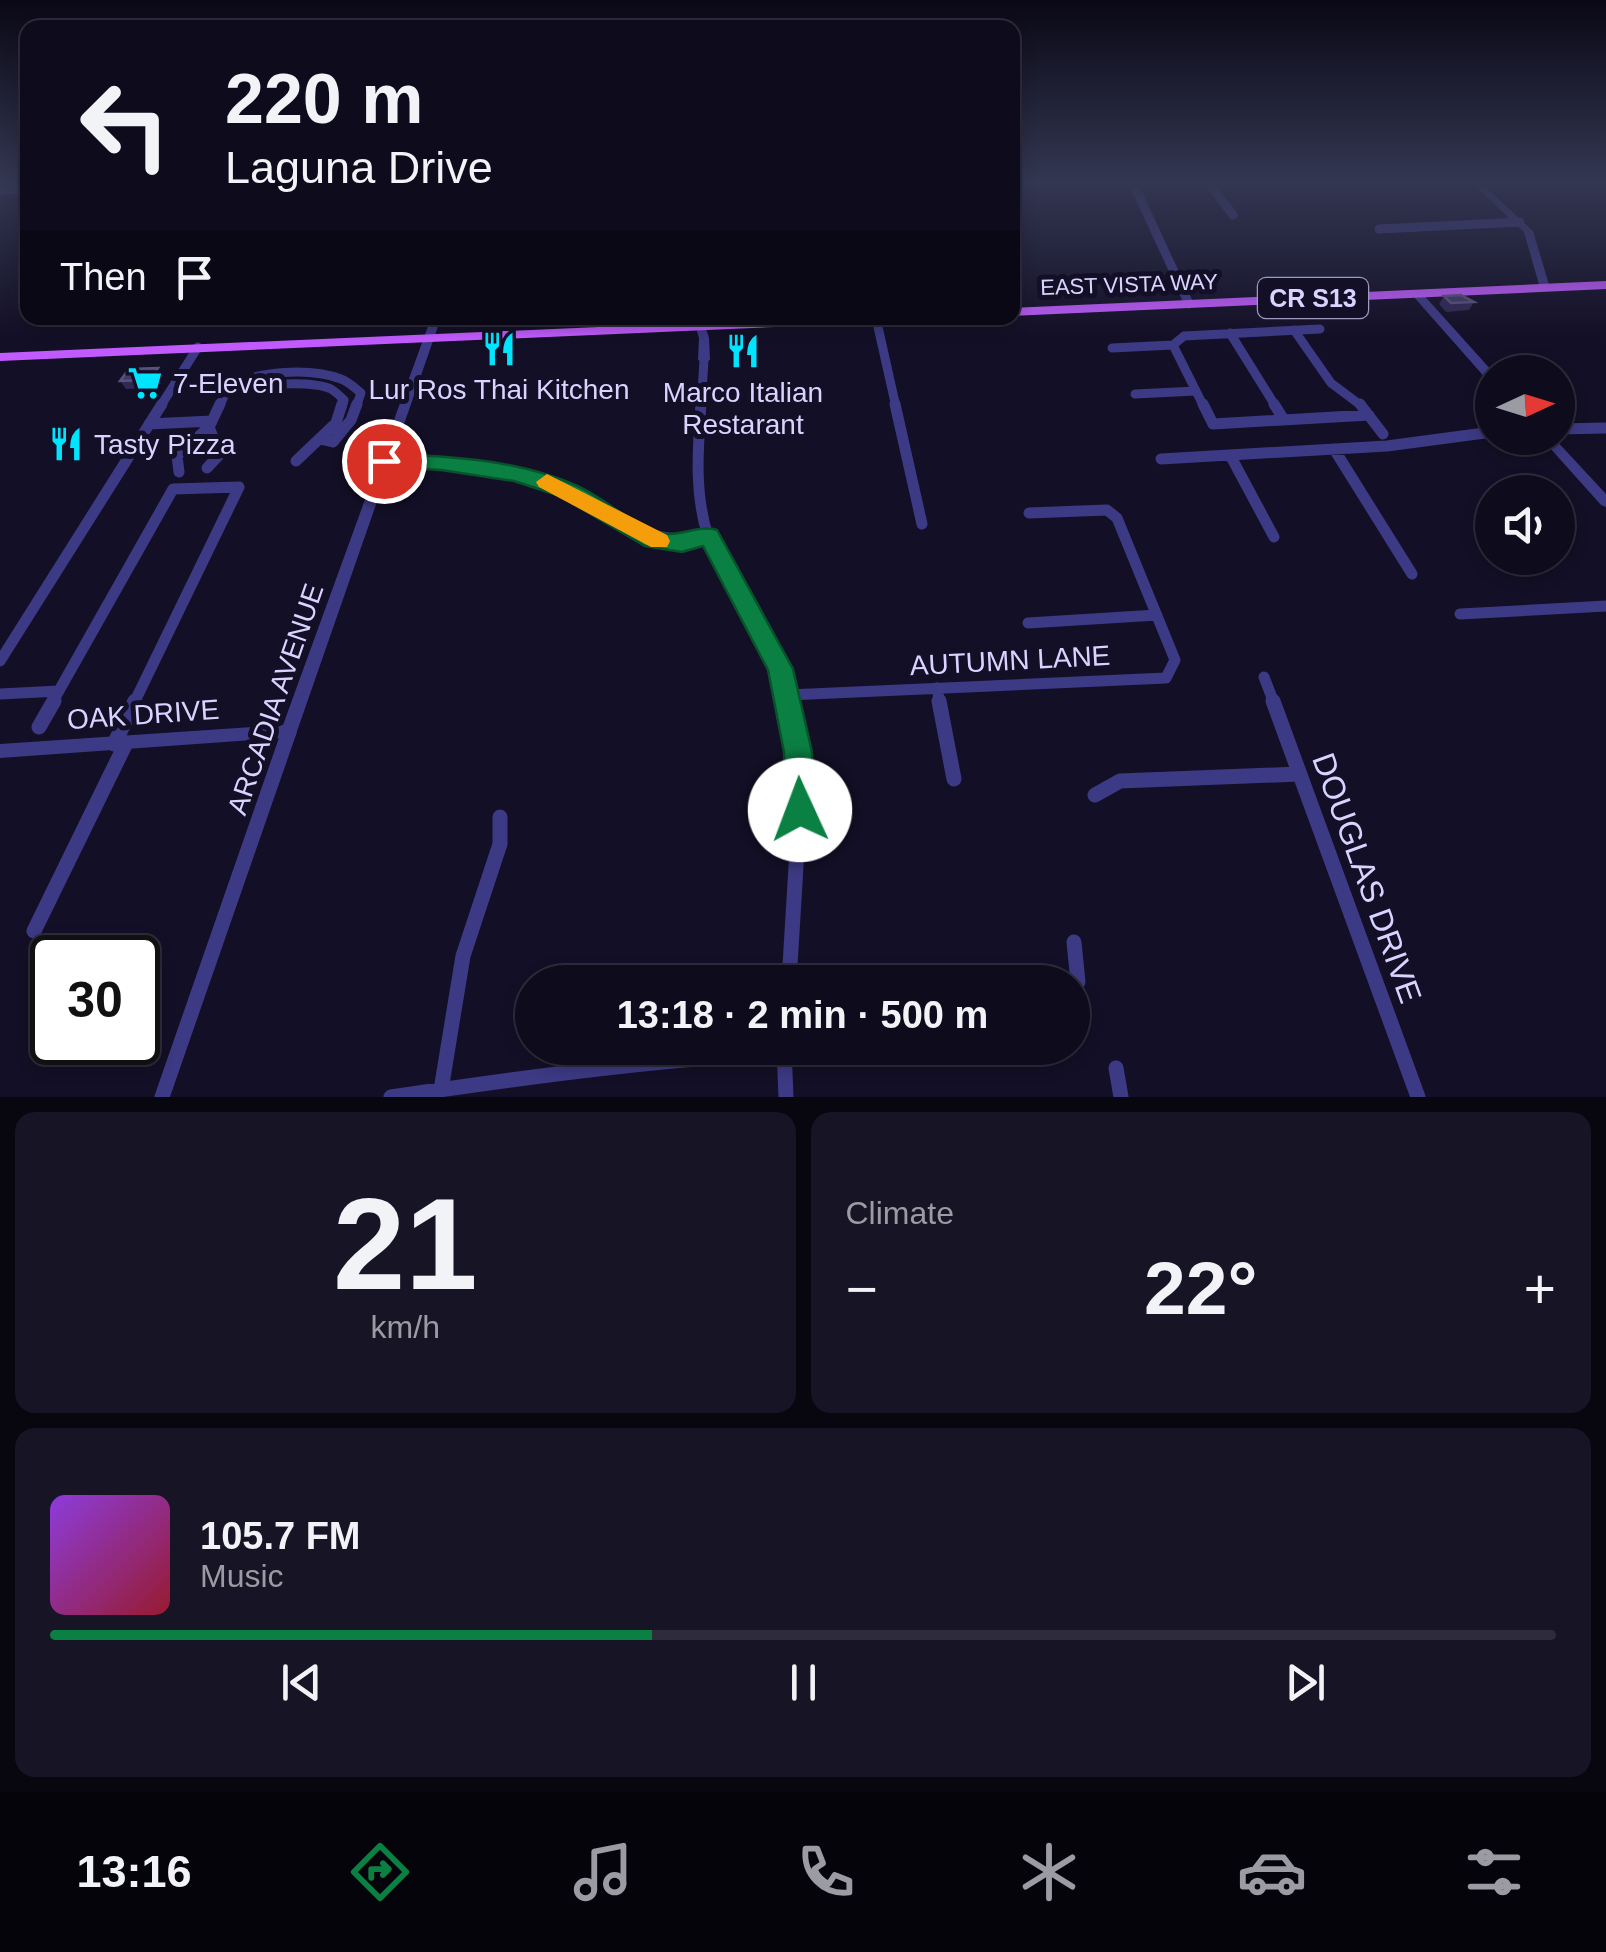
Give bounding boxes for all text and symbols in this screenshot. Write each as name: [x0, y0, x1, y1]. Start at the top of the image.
icon: left: [60, 60, 190, 190]
text: 220 m: [225, 60, 423, 138]
text: Laguna Drive: [225, 142, 493, 193]
icon: arrive: [167, 250, 222, 305]
text: Then: [60, 256, 147, 298]
street label: EAST VISTA WAY: [1040, 269, 1219, 300]
road number: CR S13: [1258, 278, 1368, 318]
restaurant icon: Lur Ros Thai Kitchen: [480, 330, 518, 368]
restaurant icon: Marco Italian Restarant: [724, 332, 762, 370]
north arrow: [1475, 355, 1575, 455]
map controls: [1475, 355, 1575, 575]
supermarket icon: 7-Eleven: [126, 364, 164, 402]
place label: 7-Eleven: [173, 368, 284, 399]
place label: Lur Ros Thai Kitchen: [369, 374, 629, 405]
place label: Marco Italian Restarant: [663, 377, 823, 440]
pin: [342, 419, 427, 504]
restaurant icon: Tasty Pizza: [47, 425, 85, 463]
place label: Tasty Pizza: [94, 429, 236, 460]
icon: arrive: [357, 434, 412, 489]
button: sound: [1475, 475, 1575, 575]
street label: ARCADIA AVENUE: [221, 580, 330, 819]
street label: AUTUMN LANE: [909, 640, 1111, 681]
street label: OAK DRIVE: [66, 694, 220, 735]
street label: DOUGLAS DRIVE: [1305, 748, 1429, 1008]
position arrow: [748, 758, 852, 862]
speed limit sign: 30: [30, 935, 160, 1065]
text: 13:18 · 2 min · 500 m: [617, 994, 988, 1036]
text: 21: [333, 1171, 478, 1317]
text: Climate: [846, 1195, 954, 1231]
text: 22°: [1144, 1246, 1257, 1330]
text: −: [846, 1258, 878, 1320]
text: +: [1524, 1258, 1556, 1320]
text: km/h: [371, 1309, 440, 1345]
text: 105.7 FM: [200, 1515, 361, 1557]
text: Music: [200, 1558, 284, 1594]
icon: previous: [274, 1655, 329, 1710]
icon: pause: [776, 1655, 831, 1710]
icon: next: [1278, 1655, 1333, 1710]
icon: directions: [345, 1837, 415, 1907]
icon: music: [568, 1837, 638, 1907]
icon: phone: [791, 1837, 861, 1907]
icon: climate: [1014, 1837, 1084, 1907]
icon: car: [1237, 1837, 1307, 1907]
icon: filters: [1459, 1837, 1529, 1907]
text: 13:16: [76, 1846, 192, 1897]

